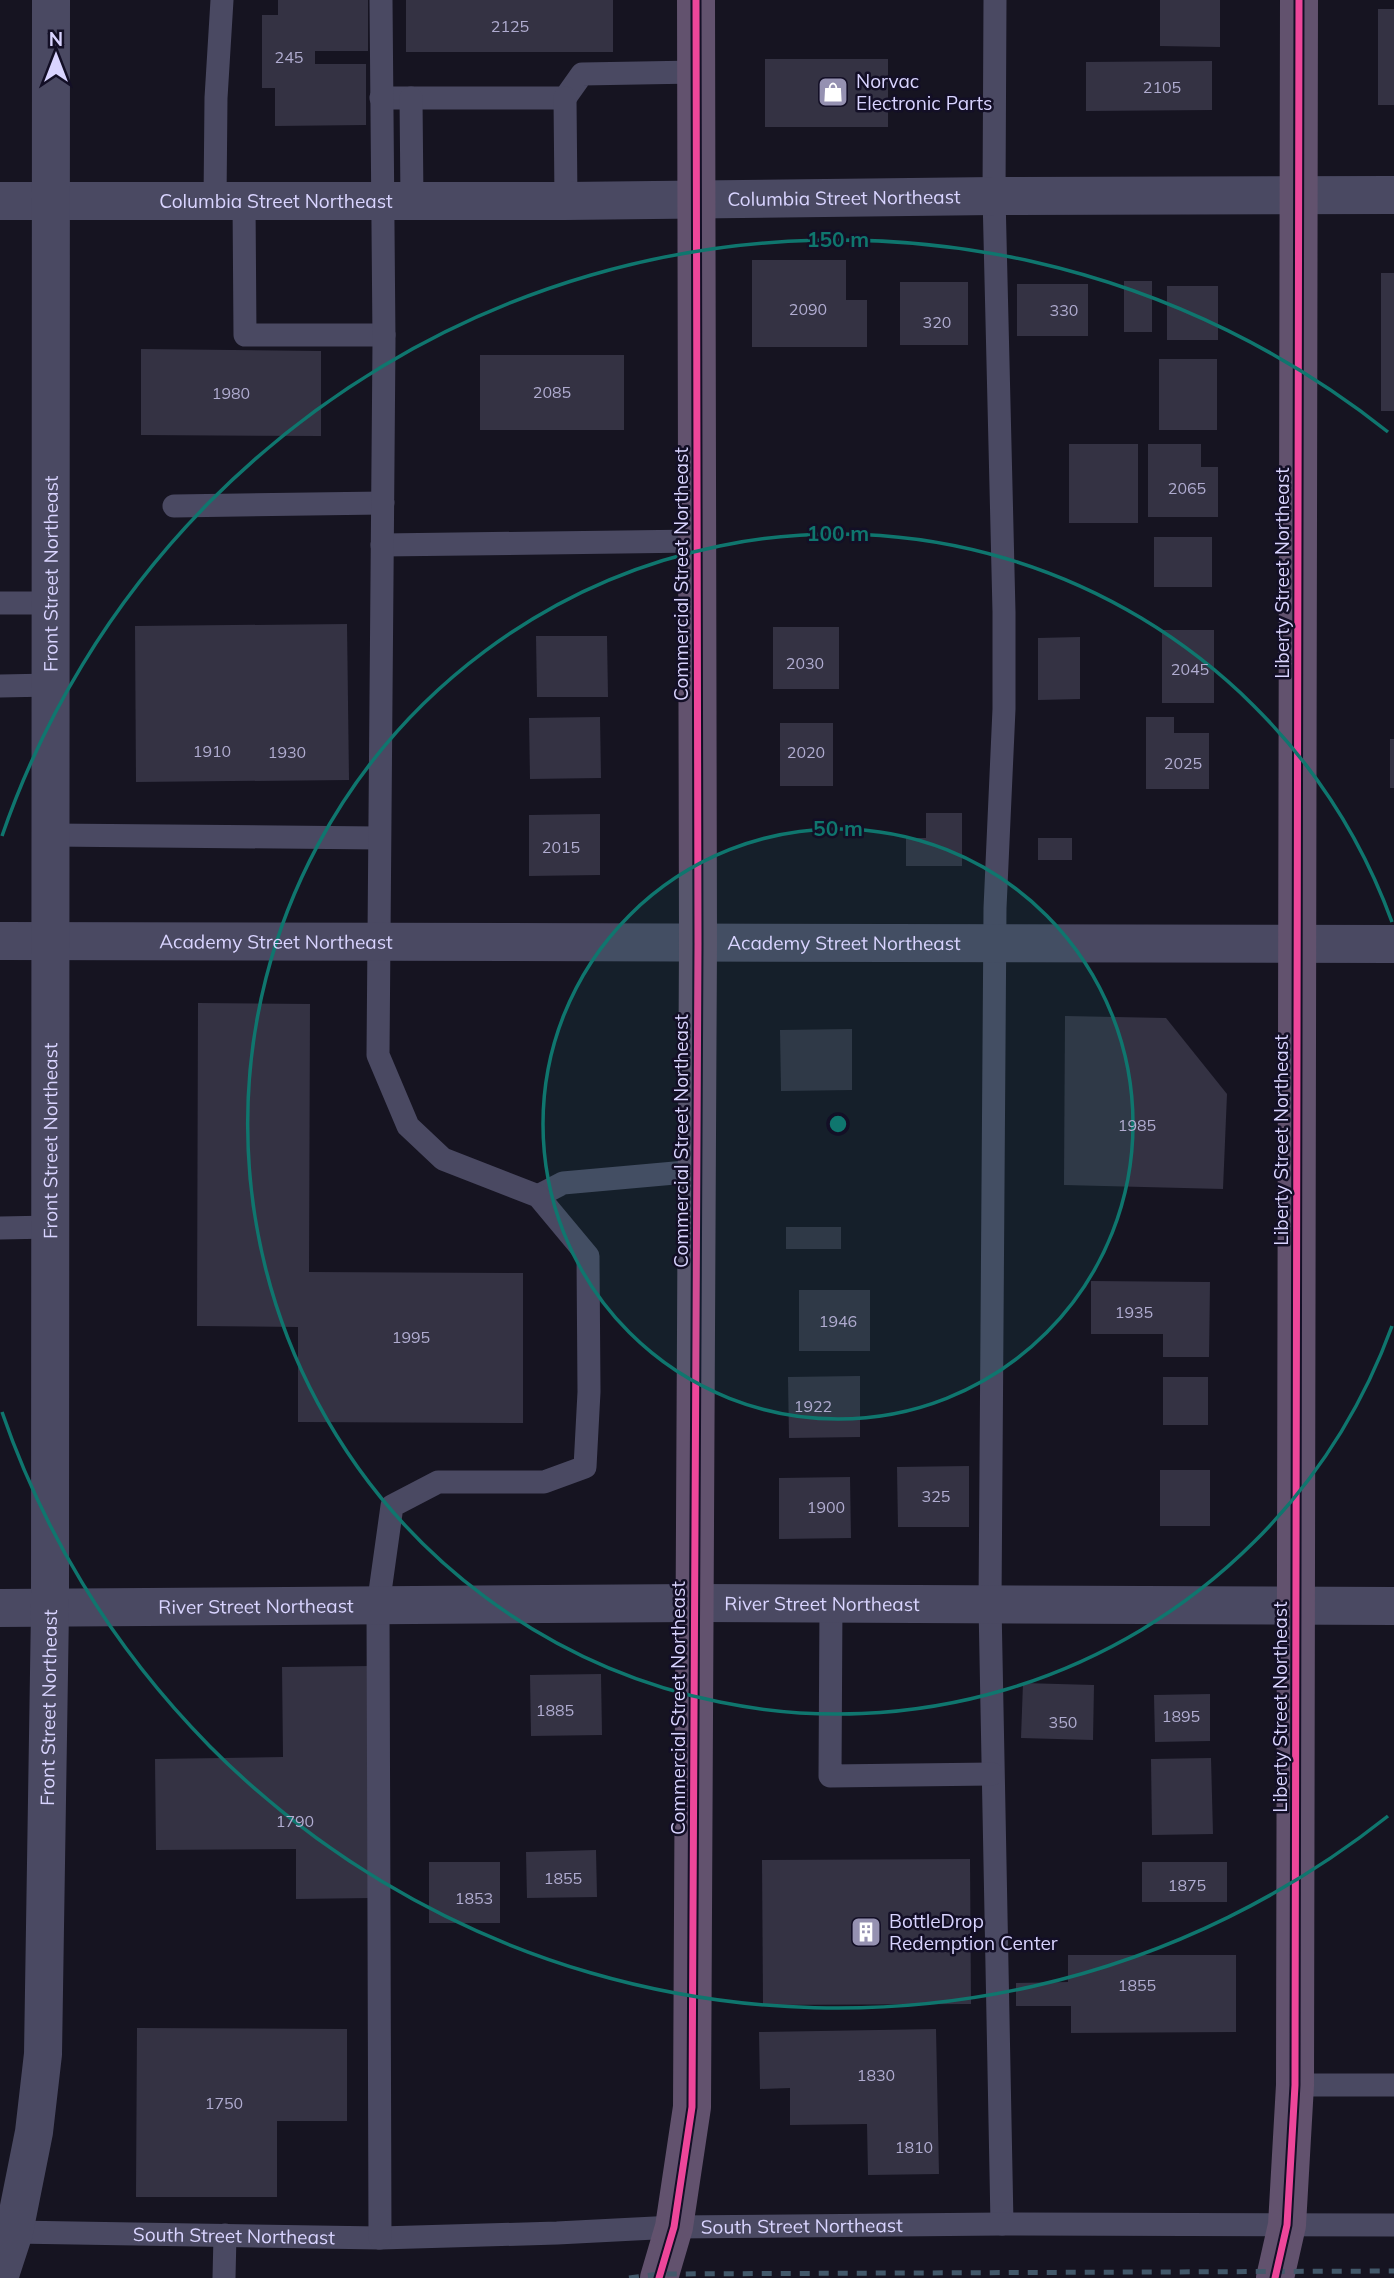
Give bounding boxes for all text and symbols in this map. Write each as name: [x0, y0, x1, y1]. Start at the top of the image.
house number: 2125: [491, 16, 529, 36]
north arrow: [21, 21, 91, 91]
text: N: [49, 27, 63, 51]
house number: 245: [275, 47, 303, 67]
place label: Norvac Electronic Parts: [856, 69, 993, 115]
shop icon: Norvac Electronic Parts: [816, 75, 850, 109]
house number: 2105: [1143, 77, 1181, 97]
street label: Columbia Street Northeast: [727, 184, 961, 211]
street label: Columbia Street Northeast: [159, 189, 393, 213]
text: 150 m: [807, 226, 869, 252]
house number: 2090: [789, 299, 827, 319]
house number: 330: [1050, 300, 1078, 320]
house number: 320: [923, 312, 951, 332]
house number: 2085: [533, 382, 571, 402]
house number: 1980: [212, 383, 250, 403]
street label: Commercial Street Northeast: [669, 447, 693, 701]
street label: Liberty Street Northeast: [1270, 467, 1294, 679]
street label: Front Street Northeast: [39, 475, 63, 672]
house number: 2065: [1168, 478, 1206, 498]
text: 100 m: [807, 520, 869, 546]
house number: 2030: [786, 653, 824, 673]
house number: 2045: [1171, 659, 1209, 679]
house number: 1910: [193, 741, 231, 761]
house number: 1930: [268, 742, 306, 762]
house number: 2020: [787, 742, 825, 762]
house number: 2025: [1164, 753, 1202, 773]
text: 50 m: [813, 815, 863, 841]
house number: 2015: [542, 837, 580, 857]
street label: Academy Street Northeast: [159, 929, 393, 954]
street label: Academy Street Northeast: [727, 931, 961, 955]
street label: Commercial Street Northeast: [669, 1014, 693, 1268]
street label: Liberty Street Northeast: [1269, 1034, 1293, 1246]
street label: Front Street Northeast: [38, 1042, 62, 1239]
centre of rings: [826, 1112, 850, 1136]
house number: 1985: [1118, 1115, 1156, 1135]
house number: 1935: [1115, 1302, 1153, 1322]
house number: 1946: [819, 1311, 857, 1331]
house number: 1995: [392, 1327, 430, 1347]
house number: 1922: [794, 1396, 832, 1416]
house number: 325: [922, 1486, 950, 1506]
house number: 1900: [807, 1497, 845, 1517]
street label: Commercial Street Northeast: [666, 1581, 690, 1835]
street label: River Street Northeast: [724, 1591, 920, 1616]
street label: River Street Northeast: [158, 1593, 354, 1619]
street label: Liberty Street Northeast: [1268, 1601, 1292, 1813]
street label: Front Street Northeast: [35, 1609, 62, 1806]
house number: 1885: [536, 1700, 574, 1720]
house number: 1895: [1162, 1706, 1200, 1726]
house number: 350: [1049, 1712, 1077, 1732]
house number: 1790: [276, 1811, 314, 1831]
house number: 1855: [544, 1868, 582, 1888]
house number: 1875: [1168, 1875, 1206, 1895]
house number: 1853: [455, 1888, 493, 1908]
place label: BottleDrop Redemption Center: [889, 1909, 1058, 1955]
building icon: BottleDrop Redemption Center: [849, 1915, 883, 1949]
house number: 1855: [1118, 1975, 1156, 1995]
house number: 1830: [857, 2065, 895, 2085]
house number: 1750: [205, 2093, 243, 2113]
house number: 1810: [895, 2137, 933, 2157]
street label: South Street Northeast: [701, 2213, 903, 2239]
street label: South Street Northeast: [133, 2222, 336, 2249]

